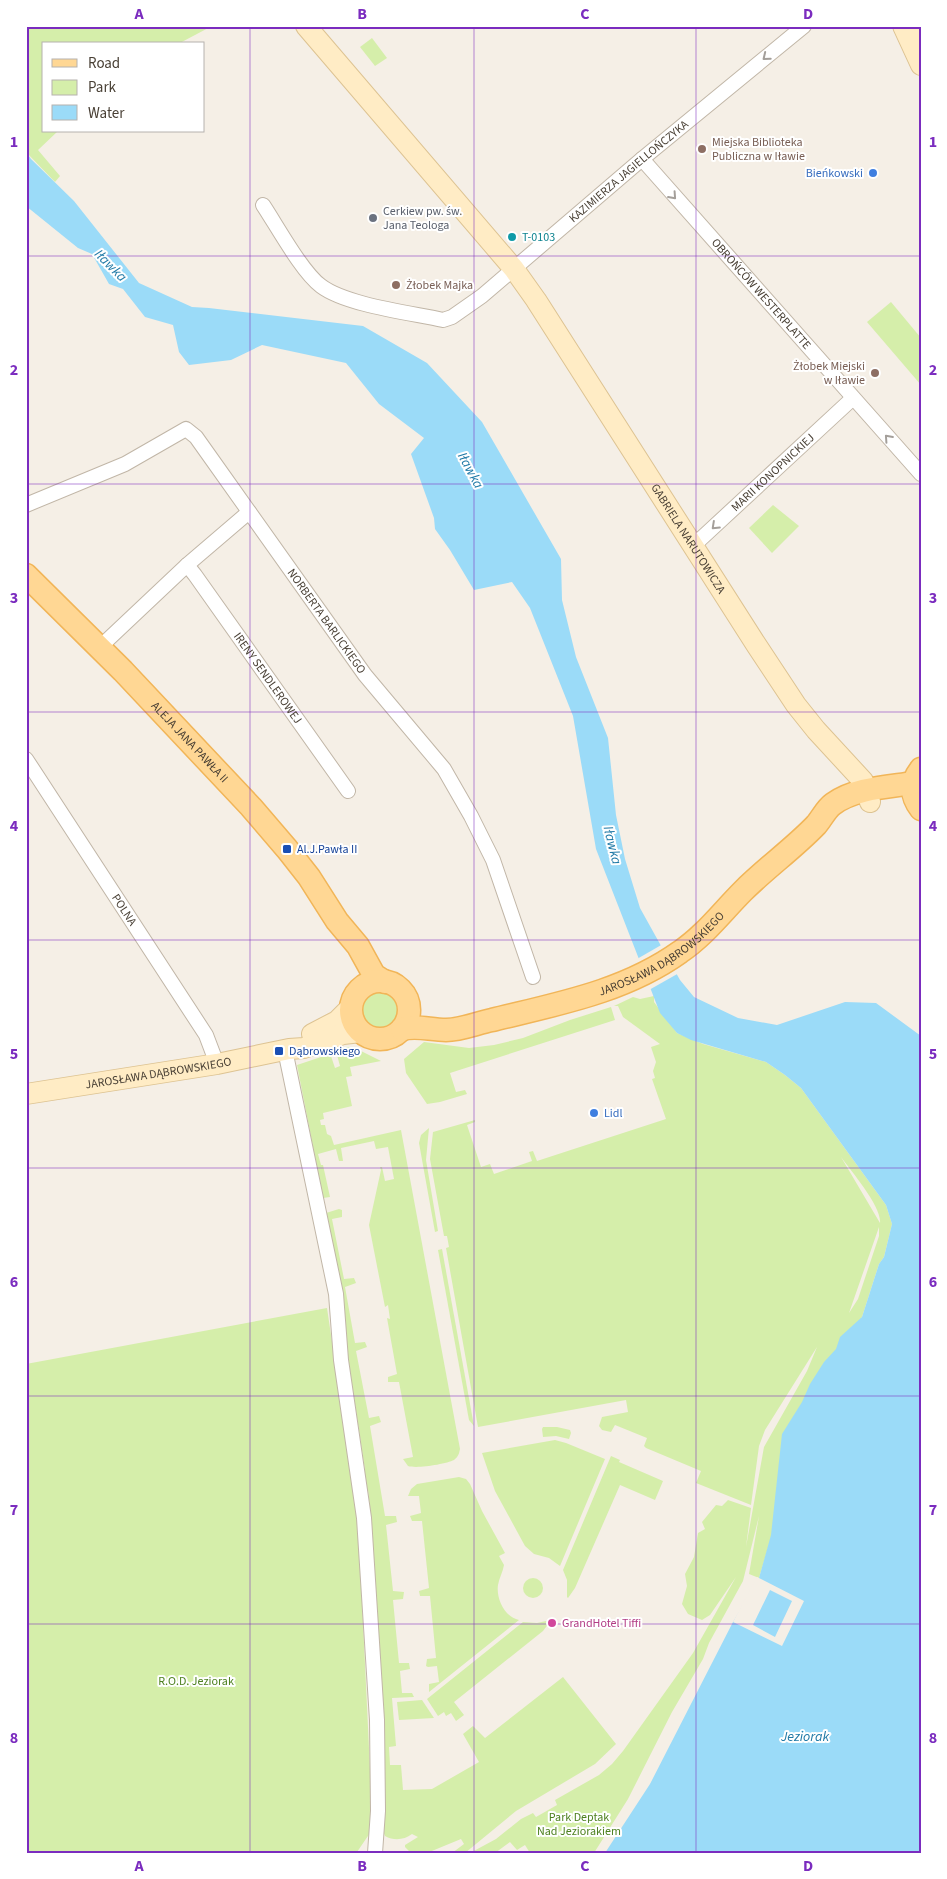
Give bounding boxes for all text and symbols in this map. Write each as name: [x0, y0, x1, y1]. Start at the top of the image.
text: A: [133, 3, 144, 25]
text: B: [357, 3, 367, 25]
text: C: [580, 3, 590, 25]
text: D: [803, 3, 813, 25]
legend: [42, 42, 205, 132]
one-way arrow: [763, 52, 772, 61]
text: Road: [88, 53, 120, 74]
text: Park: [88, 77, 117, 98]
text: Water: [88, 103, 125, 124]
street label: KAZIMIERZA JAGIELLOŃCZYKA: [565, 116, 693, 227]
text: 1: [10, 131, 18, 153]
text: 1: [929, 131, 937, 153]
place label: Miejska Biblioteka Publiczna w Iławie: [712, 134, 805, 165]
marker: Miejska Biblioteka Publiczna w Iławie: [696, 143, 708, 155]
place label: Bieńkowski: [806, 165, 863, 182]
marker: Bieńkowski: [867, 167, 879, 179]
one-way arrow: [667, 191, 676, 200]
place label: Cerkiew pw. św. Jana Teologa: [383, 203, 462, 234]
marker: Cerkiew pw. św. Jana Teologa: [367, 212, 379, 224]
place label: T-0103: [522, 229, 555, 246]
marker: T-0103: [506, 231, 518, 243]
street label: OBROŃCÓW WESTERPLATTE: [707, 235, 815, 353]
water label: Iławka: [89, 245, 131, 287]
place label: Żłobek Majka: [406, 277, 473, 294]
marker: Żłobek Majka: [390, 279, 402, 291]
place label: Żłobek Miejski w Iławie: [793, 358, 865, 389]
text: 2: [10, 359, 18, 381]
text: 2: [929, 359, 937, 381]
marker: Żłobek Miejski w Iławie: [869, 367, 881, 379]
street label: MARII KONOPNICKIEJ: [728, 430, 818, 516]
one-way arrow: [885, 434, 894, 443]
water label: Iławka: [452, 449, 488, 493]
street label: GABRIELA NARUTOWICZA: [647, 481, 730, 597]
one-way arrow: [711, 520, 720, 529]
street label: NORBERTA BARLICKIEGO: [283, 565, 370, 677]
text: 3: [10, 587, 18, 609]
text: 3: [929, 587, 937, 609]
street label: IRENY SENDLEROWEJ: [229, 629, 306, 727]
street label: ALEJA JANA PAWŁA II: [147, 698, 232, 787]
text: 4: [10, 815, 19, 837]
text: 4: [929, 815, 938, 837]
water label: Iławka: [598, 824, 627, 867]
place label: Al.J.Pawła II: [297, 841, 357, 858]
marker: Al.J.Pawła II: [281, 843, 293, 855]
street label: POLNA: [107, 891, 141, 930]
street label: JAROSŁAWA DĄBROWSKIEGO: [597, 908, 729, 1000]
text: 5: [10, 1043, 18, 1065]
place label: Dąbrowskiego: [289, 1043, 360, 1060]
text: 5: [929, 1043, 937, 1065]
marker: Dąbrowskiego: [273, 1045, 285, 1057]
street label: JAROSŁAWA DĄBROWSKIEGO: [84, 1053, 233, 1094]
place label: Lidl: [604, 1105, 623, 1122]
marker: Lidl: [588, 1107, 600, 1119]
text: 6: [10, 1271, 18, 1293]
text: 6: [929, 1271, 937, 1293]
text: 7: [10, 1499, 18, 1521]
text: 7: [929, 1499, 937, 1521]
place label: GrandHotel Tiffi: [562, 1615, 641, 1632]
marker: GrandHotel Tiffi: [546, 1617, 558, 1629]
park label: R.O.D. Jeziorak: [158, 1673, 234, 1690]
text: 8: [10, 1727, 18, 1749]
water label: Jeziorak: [780, 1727, 829, 1747]
text: 8: [929, 1727, 937, 1749]
park label: Park Deptak Nad Jeziorakiem: [537, 1809, 621, 1840]
text: A: [133, 1855, 144, 1877]
text: B: [357, 1855, 367, 1877]
text: C: [580, 1855, 590, 1877]
text: D: [803, 1855, 813, 1877]

